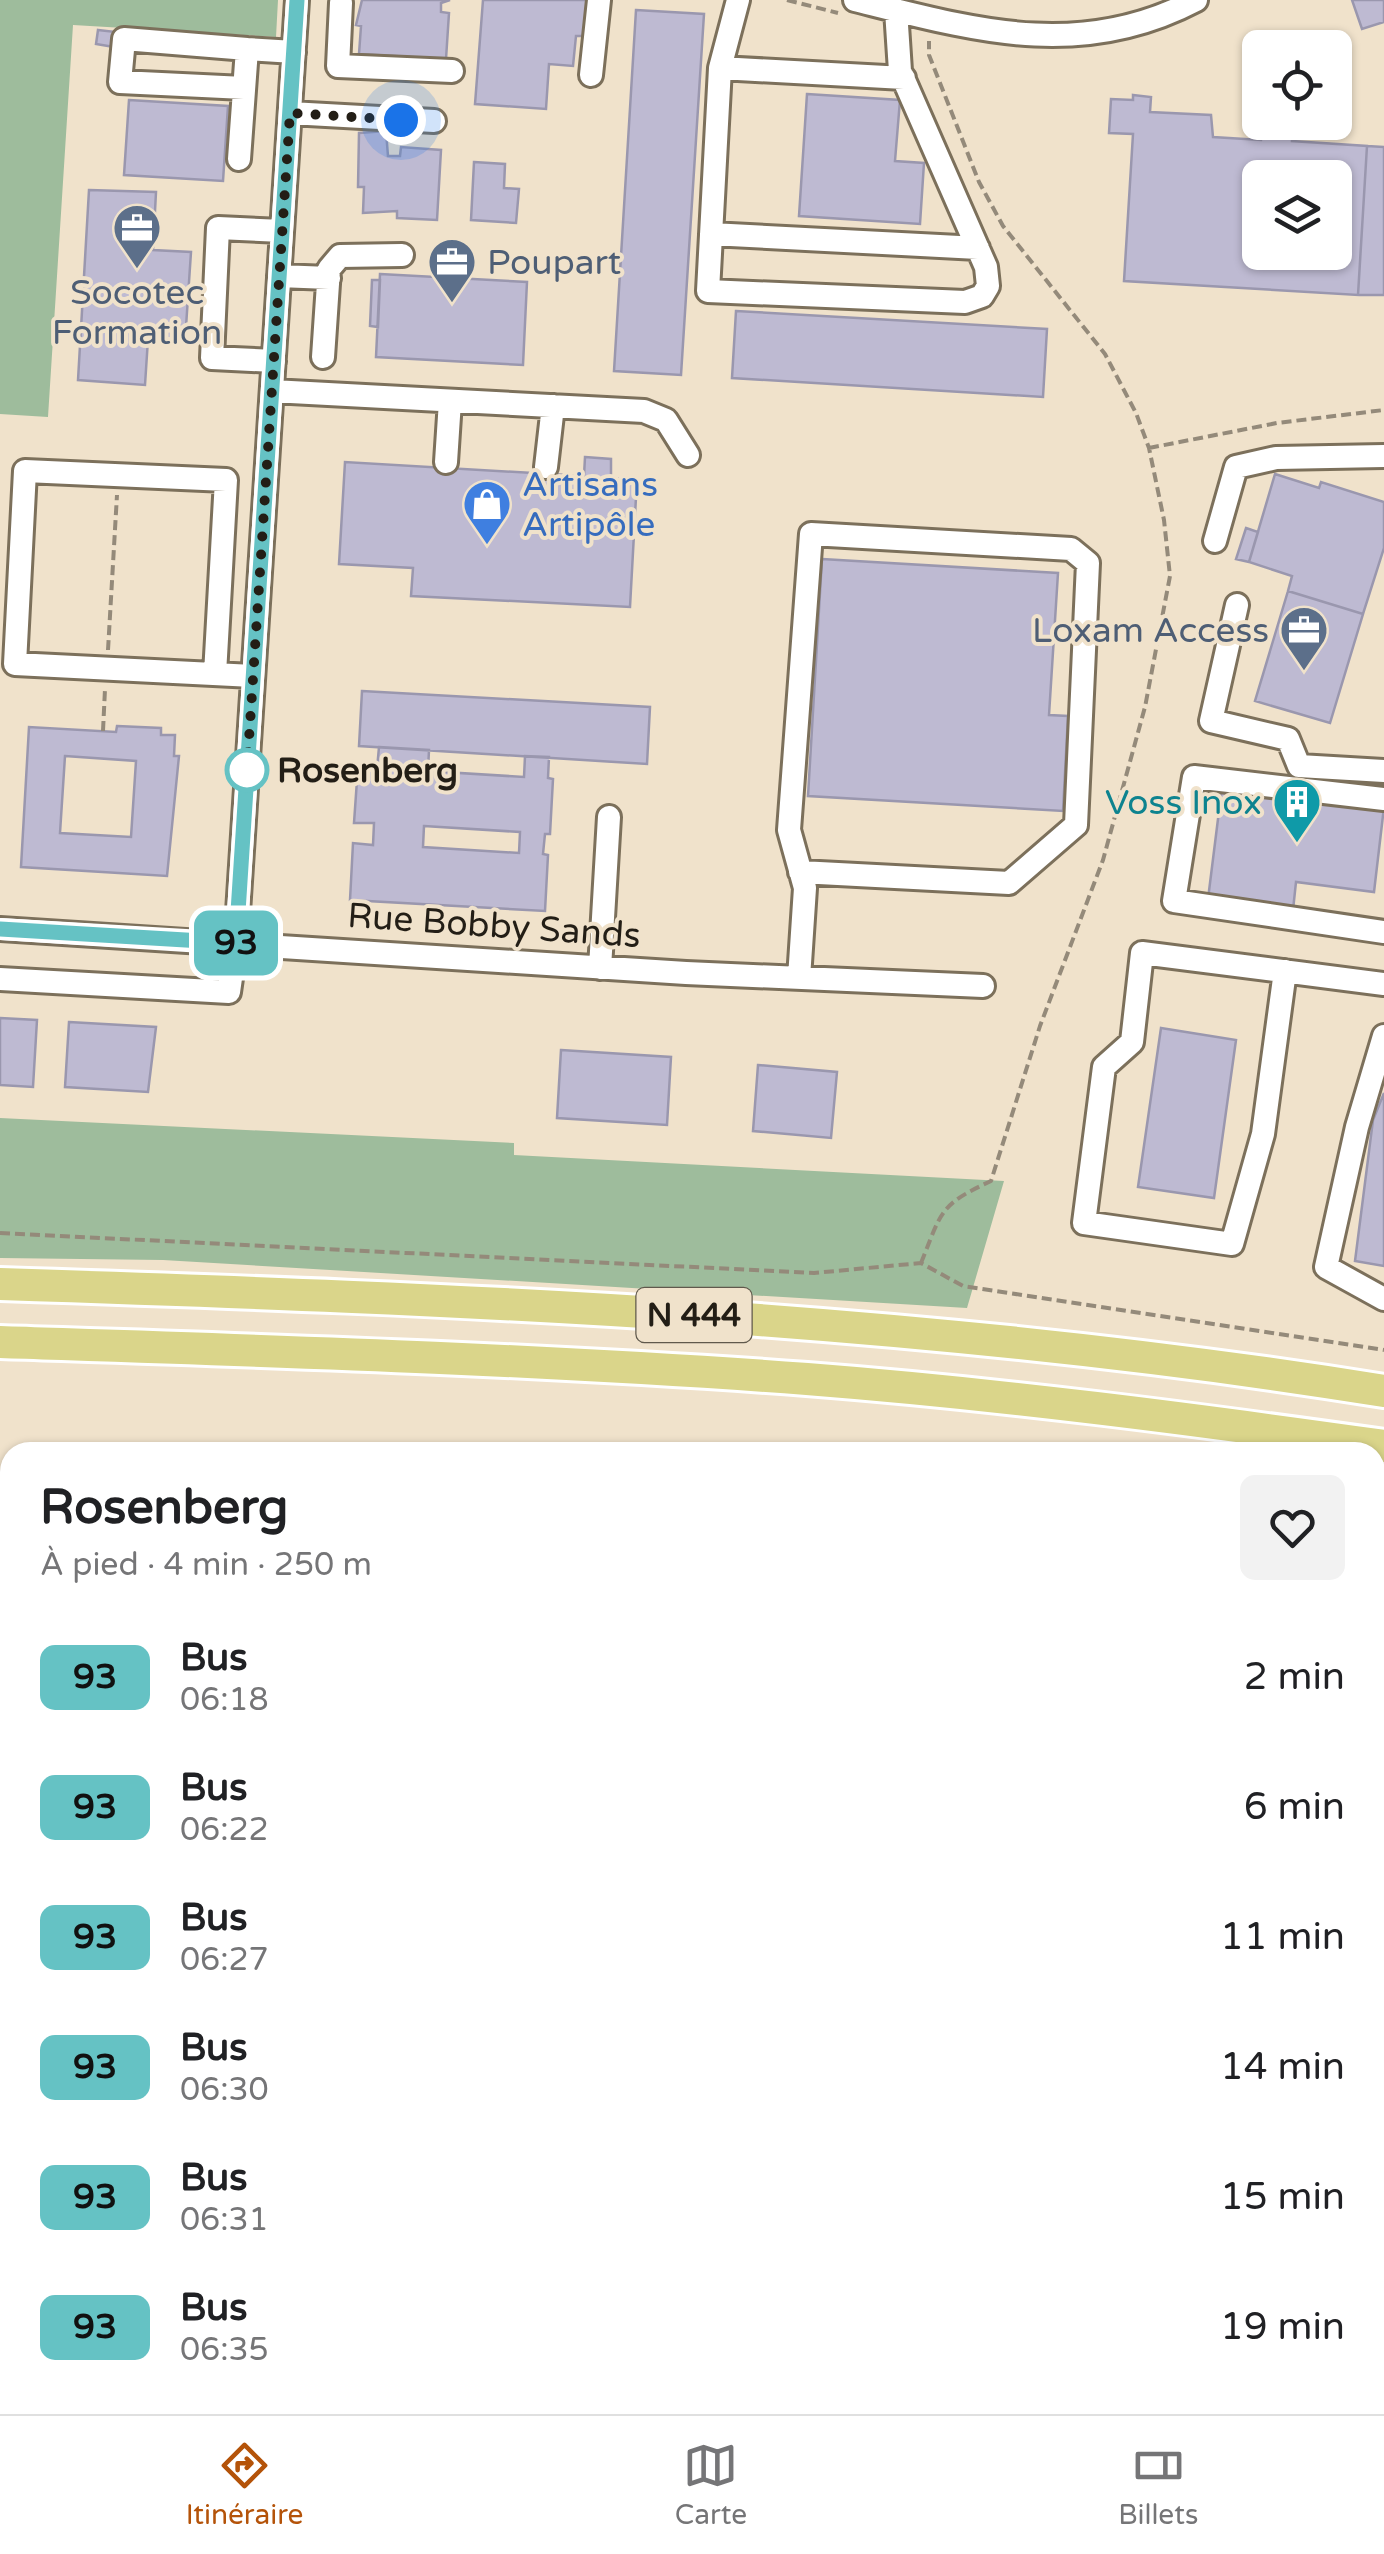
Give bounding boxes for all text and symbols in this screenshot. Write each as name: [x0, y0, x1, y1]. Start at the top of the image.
map controls: [1242, 30, 1352, 270]
button: locate: [1242, 30, 1352, 140]
your location: [376, 95, 426, 145]
button: layers: [1242, 160, 1352, 270]
office icon: Socotec Formation: [111, 202, 163, 270]
office icon: Poupart: [426, 236, 478, 304]
place label: Poupart: [487, 242, 621, 284]
place label: Socotec Formation: [52, 272, 222, 354]
place label: Artisans Artipôle: [522, 464, 658, 546]
shop icon: Artisans Artipôle: [461, 478, 513, 546]
office icon: Loxam Access: [1278, 604, 1330, 672]
place label: Loxam Access: [1032, 610, 1269, 652]
marker: Rosenberg: [226, 749, 268, 791]
place label: Rosenberg: [277, 750, 458, 792]
building icon: Voss Inox: [1271, 776, 1323, 844]
place label: Voss Inox: [1105, 782, 1262, 824]
street label: Rue Bobby Sands: [346, 895, 642, 957]
line badge: 93: [191, 910, 281, 976]
text: 93: [214, 922, 258, 964]
road number: N 444: [636, 1288, 752, 1342]
button: heart: [1240, 1475, 1345, 1580]
text: Rosenberg: [40, 1479, 288, 1537]
text: À pied · 4 min · 250 m: [40, 1546, 372, 1584]
text: Bus: [180, 1635, 247, 1681]
text: 2 min: [1244, 1654, 1345, 1700]
text: 93: [73, 1656, 117, 1698]
text: 06:18: [180, 1681, 269, 1719]
text: Bus: [180, 1765, 247, 1811]
text: 6 min: [1244, 1784, 1345, 1830]
text: 93: [73, 1786, 117, 1828]
text: 06:22: [180, 1811, 269, 1849]
text: Bus: [180, 1895, 247, 1941]
text: 11 min: [1220, 1914, 1345, 1960]
text: 93: [73, 1916, 117, 1958]
text: 06:27: [180, 1941, 269, 1979]
text: Bus: [180, 2025, 247, 2071]
text: 14 min: [1220, 2044, 1345, 2090]
text: 93: [73, 2046, 117, 2088]
text: 06:30: [180, 2071, 269, 2109]
text: Bus: [180, 2155, 247, 2201]
text: 15 min: [1220, 2174, 1345, 2220]
text: 93: [73, 2176, 117, 2218]
text: 06:31: [180, 2201, 269, 2239]
text: Bus: [180, 2285, 247, 2331]
text: 19 min: [1220, 2304, 1345, 2350]
text: 93: [73, 2306, 117, 2348]
text: 06:35: [180, 2331, 269, 2369]
tab: Itinéraire: [186, 2438, 303, 2532]
tab: Carte: [675, 2438, 747, 2532]
tab: Billets: [1118, 2438, 1198, 2532]

